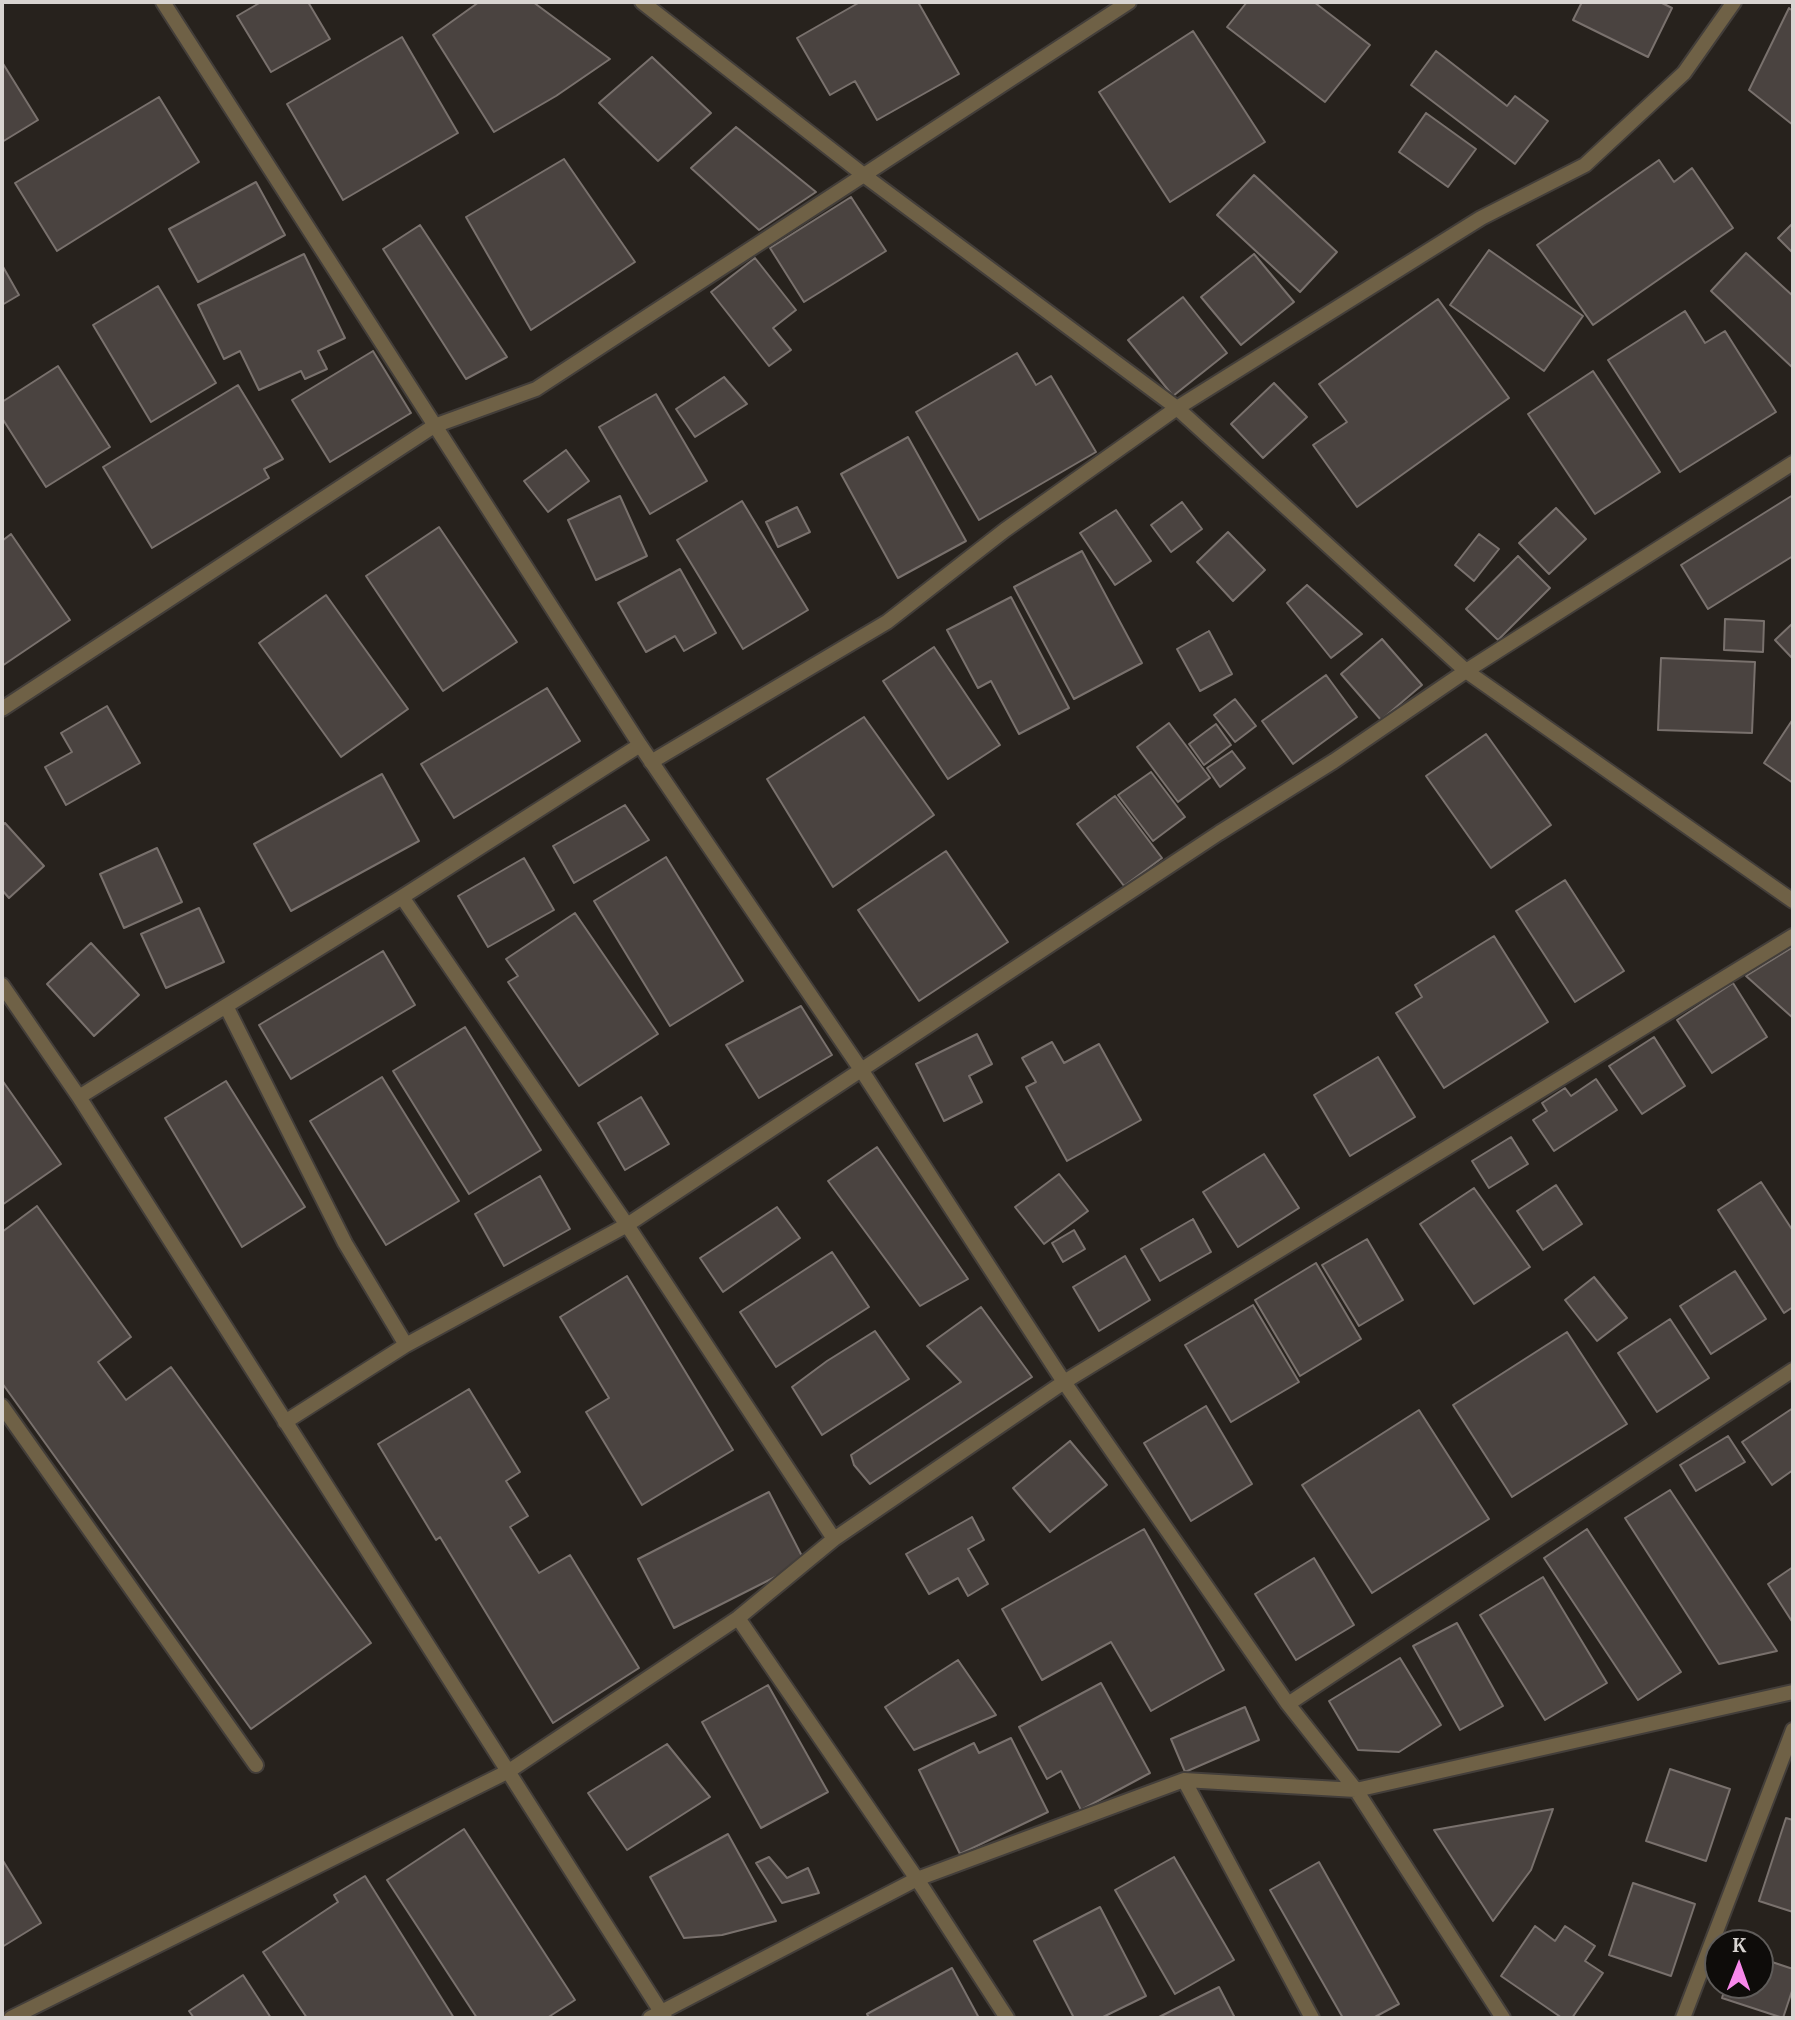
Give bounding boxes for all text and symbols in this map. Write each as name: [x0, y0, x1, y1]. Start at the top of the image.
north arrow: [1704, 1929, 1774, 1999]
text: K: [1732, 1933, 1747, 1957]

